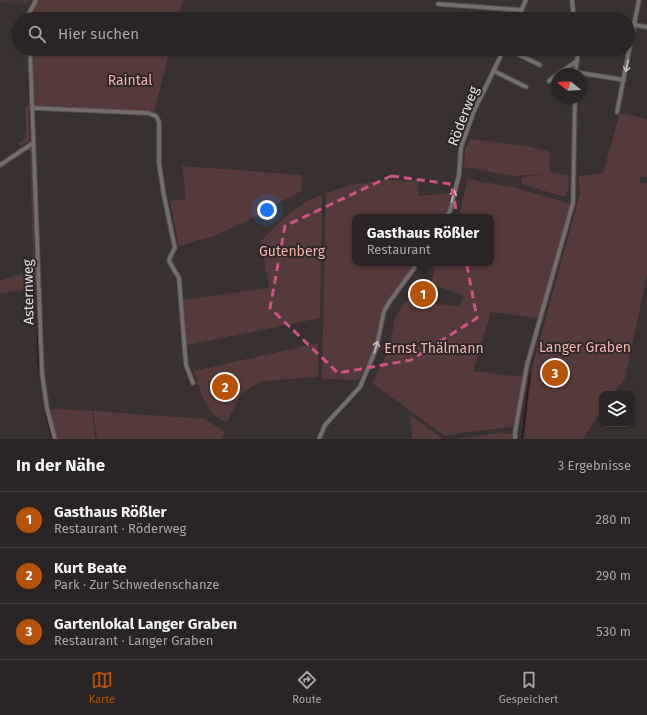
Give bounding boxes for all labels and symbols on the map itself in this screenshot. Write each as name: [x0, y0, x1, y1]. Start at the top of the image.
one-way arrow: [622, 59, 630, 72]
north arrow: [551, 68, 587, 104]
park label: Raintal: [108, 72, 152, 89]
street label: Röderweg: [444, 83, 483, 149]
one-way arrow: [450, 190, 458, 203]
your location: [257, 200, 277, 220]
park label: Gutenberg: [259, 243, 326, 260]
street label: Asternweg: [19, 258, 38, 325]
pin: 1: [410, 279, 436, 309]
park label: Langer Graben: [539, 339, 631, 356]
park label: Ernst Thälmann: [384, 340, 484, 357]
one-way arrow: [373, 341, 380, 354]
pin: 3: [542, 358, 568, 388]
pin: 2: [212, 372, 238, 402]

